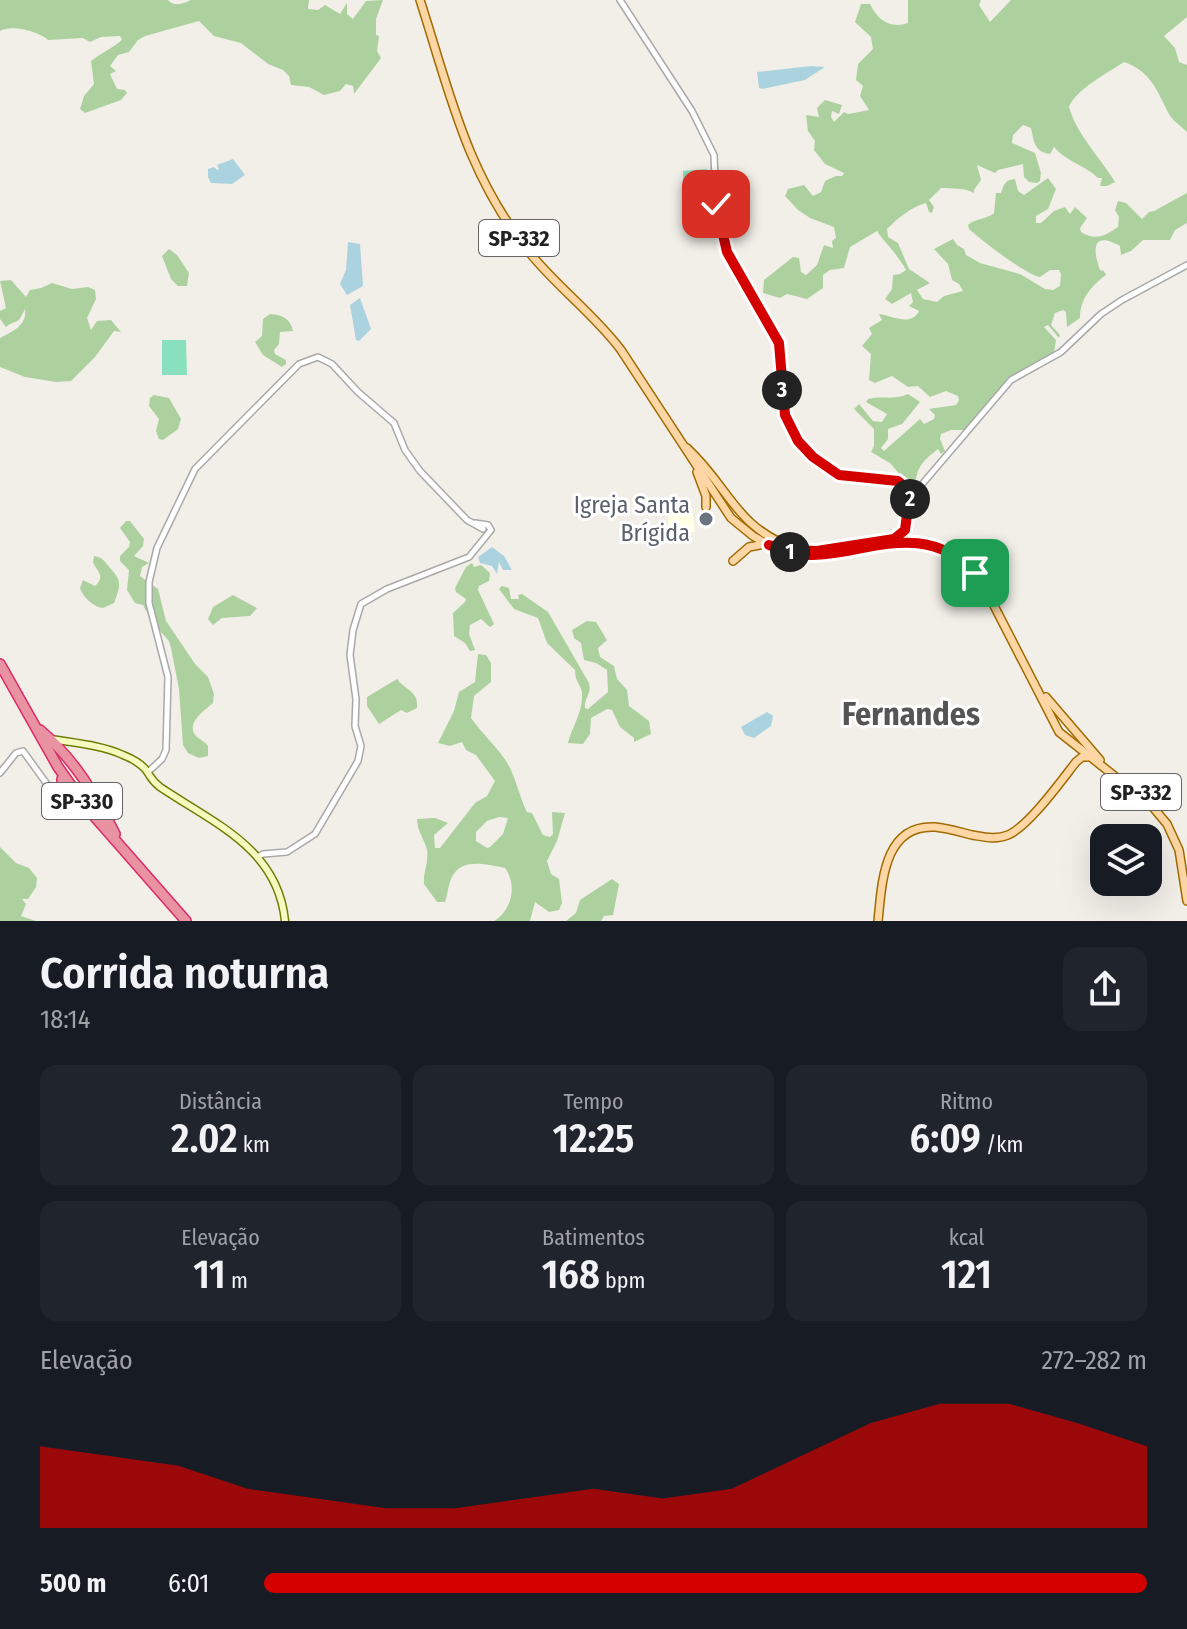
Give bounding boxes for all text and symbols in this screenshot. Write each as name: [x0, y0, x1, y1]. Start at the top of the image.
pin: [682, 170, 750, 238]
icon: check: [694, 182, 738, 226]
road number: SP-332: [479, 220, 559, 256]
pin: 3: [762, 370, 802, 410]
text: 3: [777, 376, 787, 403]
pin: 2: [890, 479, 930, 519]
text: 2: [905, 485, 915, 512]
place label: Igreja Santa Brígida: [574, 491, 690, 547]
marker: Igreja Santa Brígida: [697, 510, 715, 528]
pin: 1: [770, 532, 810, 572]
text: 1: [785, 538, 795, 565]
pin: [941, 539, 1009, 607]
icon: arrive: [953, 551, 997, 595]
district label: Fernandes: [842, 695, 980, 733]
road number: SP-332: [1101, 774, 1181, 810]
road number: SP-330: [42, 783, 122, 819]
map controls: [1090, 824, 1162, 896]
button: layers: [1090, 824, 1162, 896]
text: Corrida noturna: [40, 947, 329, 1000]
button: share: [1063, 947, 1147, 1031]
text: 18:14: [40, 1004, 90, 1035]
text: Distância: [179, 1088, 262, 1115]
text: Tempo: [563, 1088, 624, 1115]
text: Ritmo: [940, 1088, 993, 1115]
text: 2.02: [171, 1115, 238, 1163]
text: 12:25: [553, 1115, 634, 1163]
text: 6:09: [910, 1115, 981, 1163]
text: km: [238, 1131, 270, 1158]
text: /km: [981, 1131, 1023, 1158]
text: Elevação: [181, 1224, 260, 1251]
text: Batimentos: [542, 1224, 645, 1251]
text: kcal: [949, 1224, 984, 1251]
text: 11: [193, 1251, 226, 1299]
text: 168: [542, 1251, 600, 1299]
text: 121: [941, 1251, 992, 1299]
text: m: [226, 1267, 248, 1294]
text: bpm: [600, 1267, 645, 1294]
text: Elevação: [40, 1345, 133, 1376]
text: 272–282 m: [1041, 1345, 1147, 1376]
text: 500 m: [40, 1568, 106, 1599]
text: 6:01: [168, 1568, 209, 1599]

